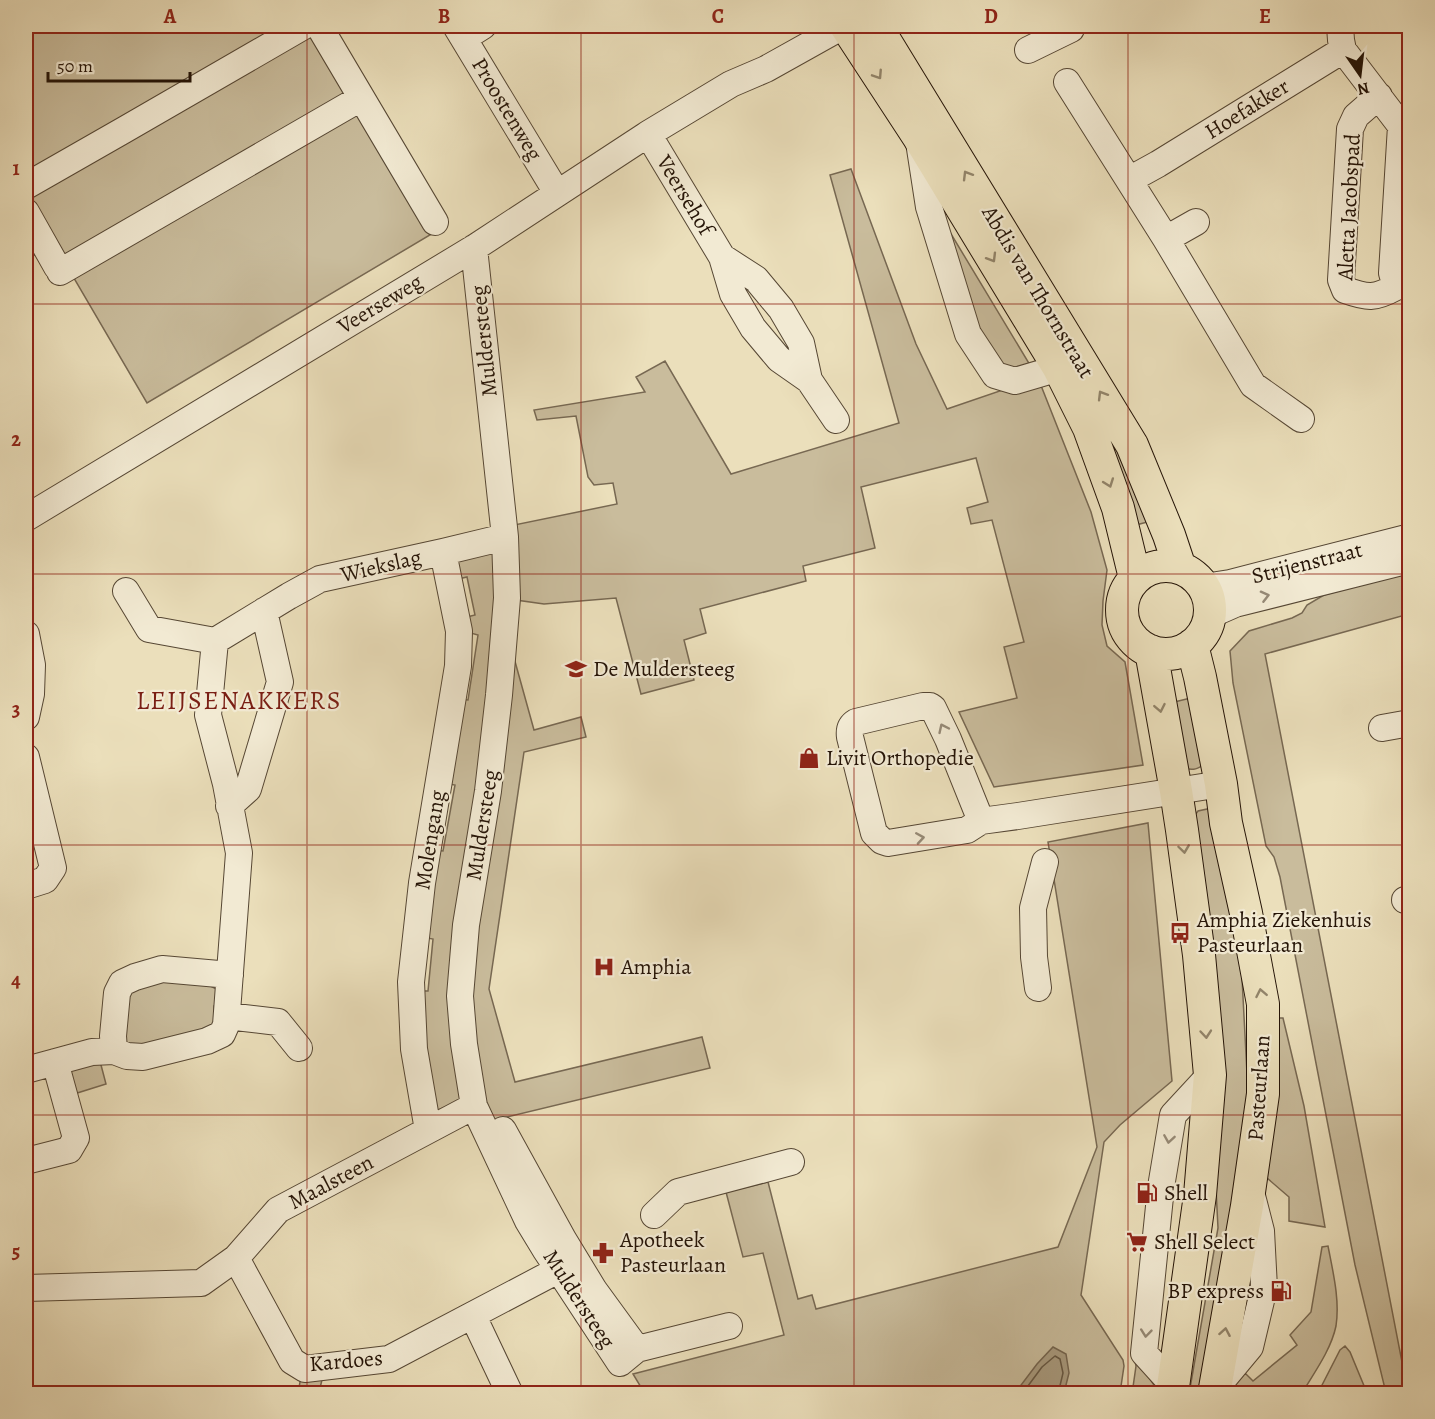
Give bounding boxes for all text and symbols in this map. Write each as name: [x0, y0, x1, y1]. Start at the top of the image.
text: A: [163, 3, 177, 30]
text: B: [438, 3, 450, 30]
text: C: [712, 3, 724, 30]
text: D: [984, 3, 998, 30]
text: E: [1259, 3, 1271, 30]
scale bar: [48, 45, 190, 83]
north arrow: [1330, 45, 1390, 105]
street label: Proostenweg: [464, 52, 550, 166]
text: 50 m: [57, 54, 93, 78]
one-way arrow: [870, 68, 881, 79]
street label: Hoefakker: [1199, 71, 1295, 147]
text: N: [1355, 77, 1372, 101]
street label: Aletta Jacobspad: [1330, 133, 1368, 282]
street label: Veersehof: [649, 148, 722, 243]
text: 1: [12, 155, 20, 182]
one-way arrow: [963, 171, 975, 181]
street label: Abdis van Thornstraat: [974, 199, 1101, 384]
one-way arrow: [984, 252, 996, 262]
street label: Veerseweg: [331, 267, 428, 342]
street label: Muldersteeg: [463, 284, 505, 398]
one-way arrow: [1097, 391, 1109, 401]
text: 2: [11, 426, 21, 453]
one-way arrow: [1102, 477, 1115, 488]
street label: Strijenstraat: [1249, 535, 1365, 591]
street label: Wiekslag: [337, 542, 424, 590]
one-way arrow: [1260, 591, 1270, 604]
place label: De Muldersteeg: [593, 654, 735, 684]
school or university icon: De Muldersteeg: [564, 657, 588, 681]
district label: LEIJSENAKKERS: [136, 683, 342, 718]
text: 3: [12, 696, 20, 723]
one-way arrow: [1154, 704, 1166, 713]
one-way arrow: [939, 723, 951, 734]
place label: Livit Orthopedie: [826, 743, 974, 773]
shop icon: Livit Orthopedie: [797, 746, 821, 770]
street label: Muldersteeg: [458, 767, 506, 883]
street label: Molengang: [407, 788, 453, 892]
one-way arrow: [915, 832, 924, 844]
one-way arrow: [1178, 845, 1190, 854]
place label: Amphia Ziekenhuis Pasteurlaan: [1196, 905, 1372, 960]
bus stop icon: Amphia Ziekenhuis Pasteurlaan: [1168, 921, 1192, 945]
place label: Amphia: [620, 952, 692, 982]
hospital icon: Amphia: [592, 955, 616, 979]
text: 4: [11, 967, 21, 994]
one-way arrow: [1255, 988, 1268, 998]
one-way arrow: [1199, 1030, 1212, 1039]
street label: Pasteurlaan: [1240, 1034, 1278, 1142]
one-way arrow: [1163, 1134, 1176, 1144]
street label: Maalsteen: [283, 1147, 379, 1217]
place label: Shell: [1164, 1178, 1208, 1208]
fuel station icon: Shell: [1135, 1181, 1159, 1205]
place label: Apotheek Pasteurlaan: [619, 1225, 726, 1280]
place label: Shell Select: [1154, 1227, 1255, 1257]
supermarket icon: Shell Select: [1125, 1230, 1149, 1254]
text: 5: [12, 1238, 20, 1265]
pharmacy icon: Apotheek Pasteurlaan: [591, 1241, 615, 1265]
street label: Muldersteeg: [536, 1244, 622, 1354]
place label: BP express: [1167, 1276, 1264, 1306]
fuel station icon: BP express: [1269, 1279, 1293, 1303]
one-way arrow: [1218, 1327, 1231, 1337]
one-way arrow: [1140, 1329, 1153, 1338]
street label: Kardoes: [308, 1343, 384, 1379]

